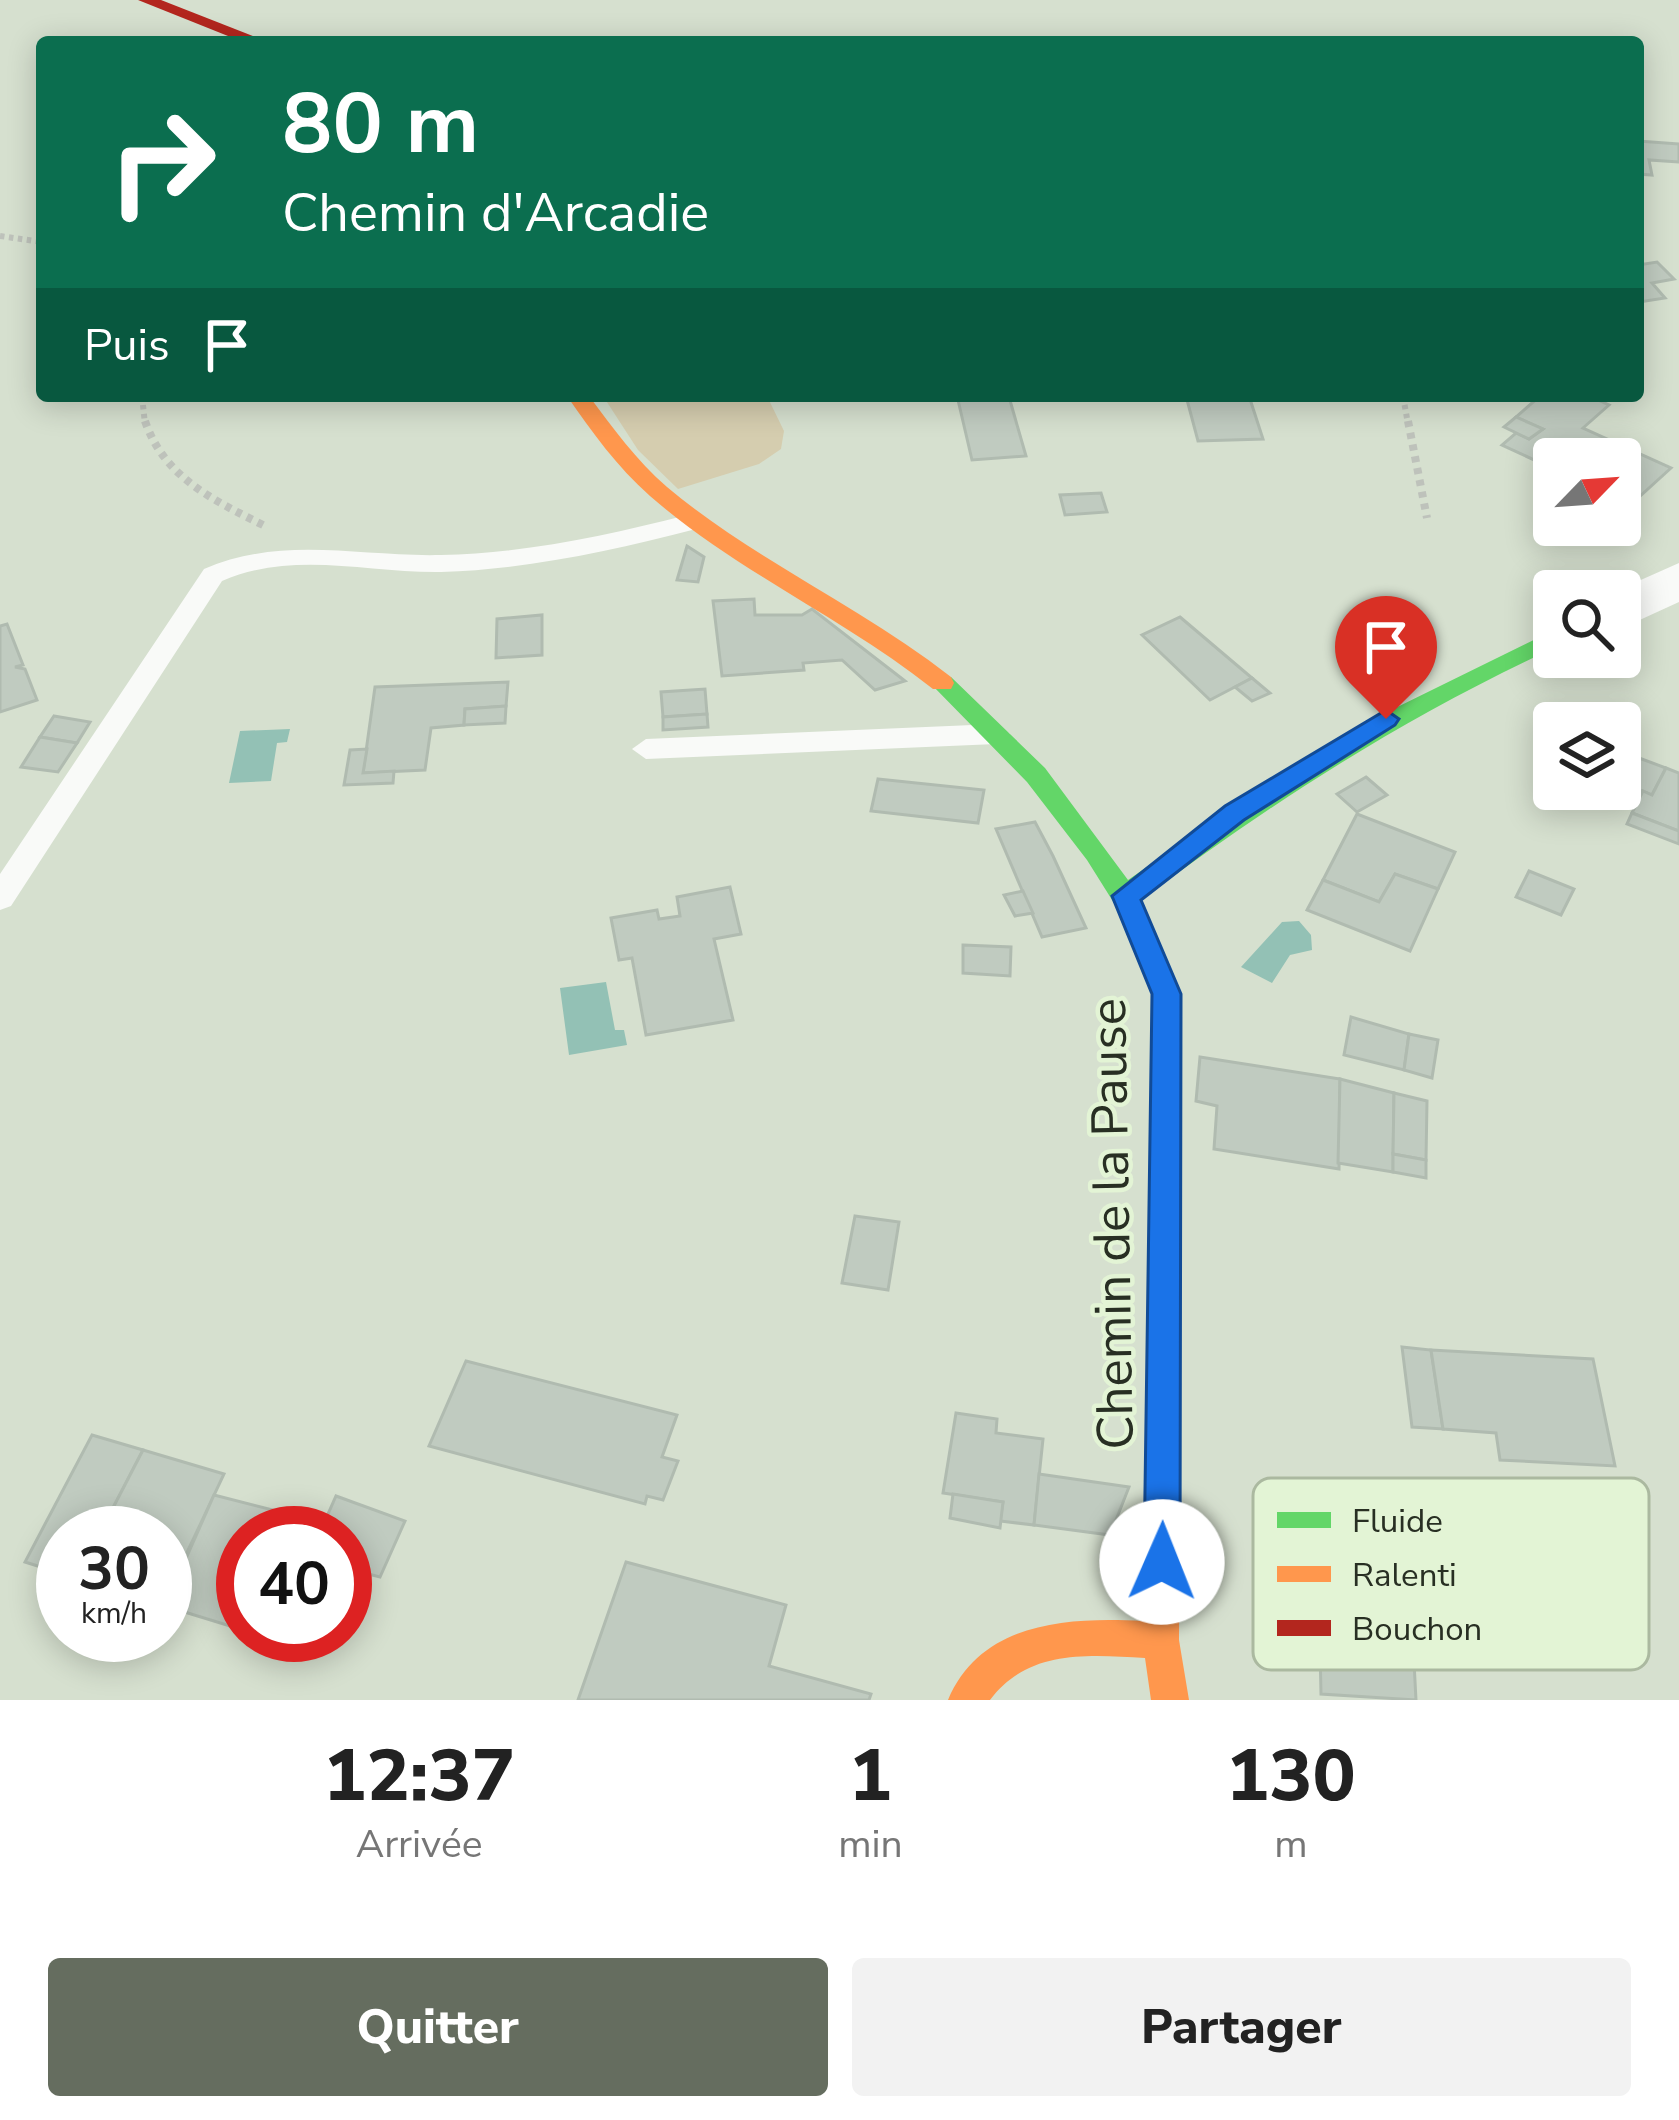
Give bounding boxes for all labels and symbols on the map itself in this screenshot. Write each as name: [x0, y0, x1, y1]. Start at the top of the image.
north arrow: [1533, 438, 1641, 546]
pin: [1335, 596, 1437, 719]
street label: Chemin de la Pause: [1073, 998, 1151, 1450]
legend: [1253, 1478, 1649, 1670]
position arrow: [1099, 1499, 1225, 1625]
text: Fluide: [1352, 1499, 1443, 1544]
speed limit sign: 40: [216, 1506, 372, 1662]
text: Ralenti: [1352, 1553, 1457, 1598]
text: Bouchon: [1352, 1607, 1482, 1652]

